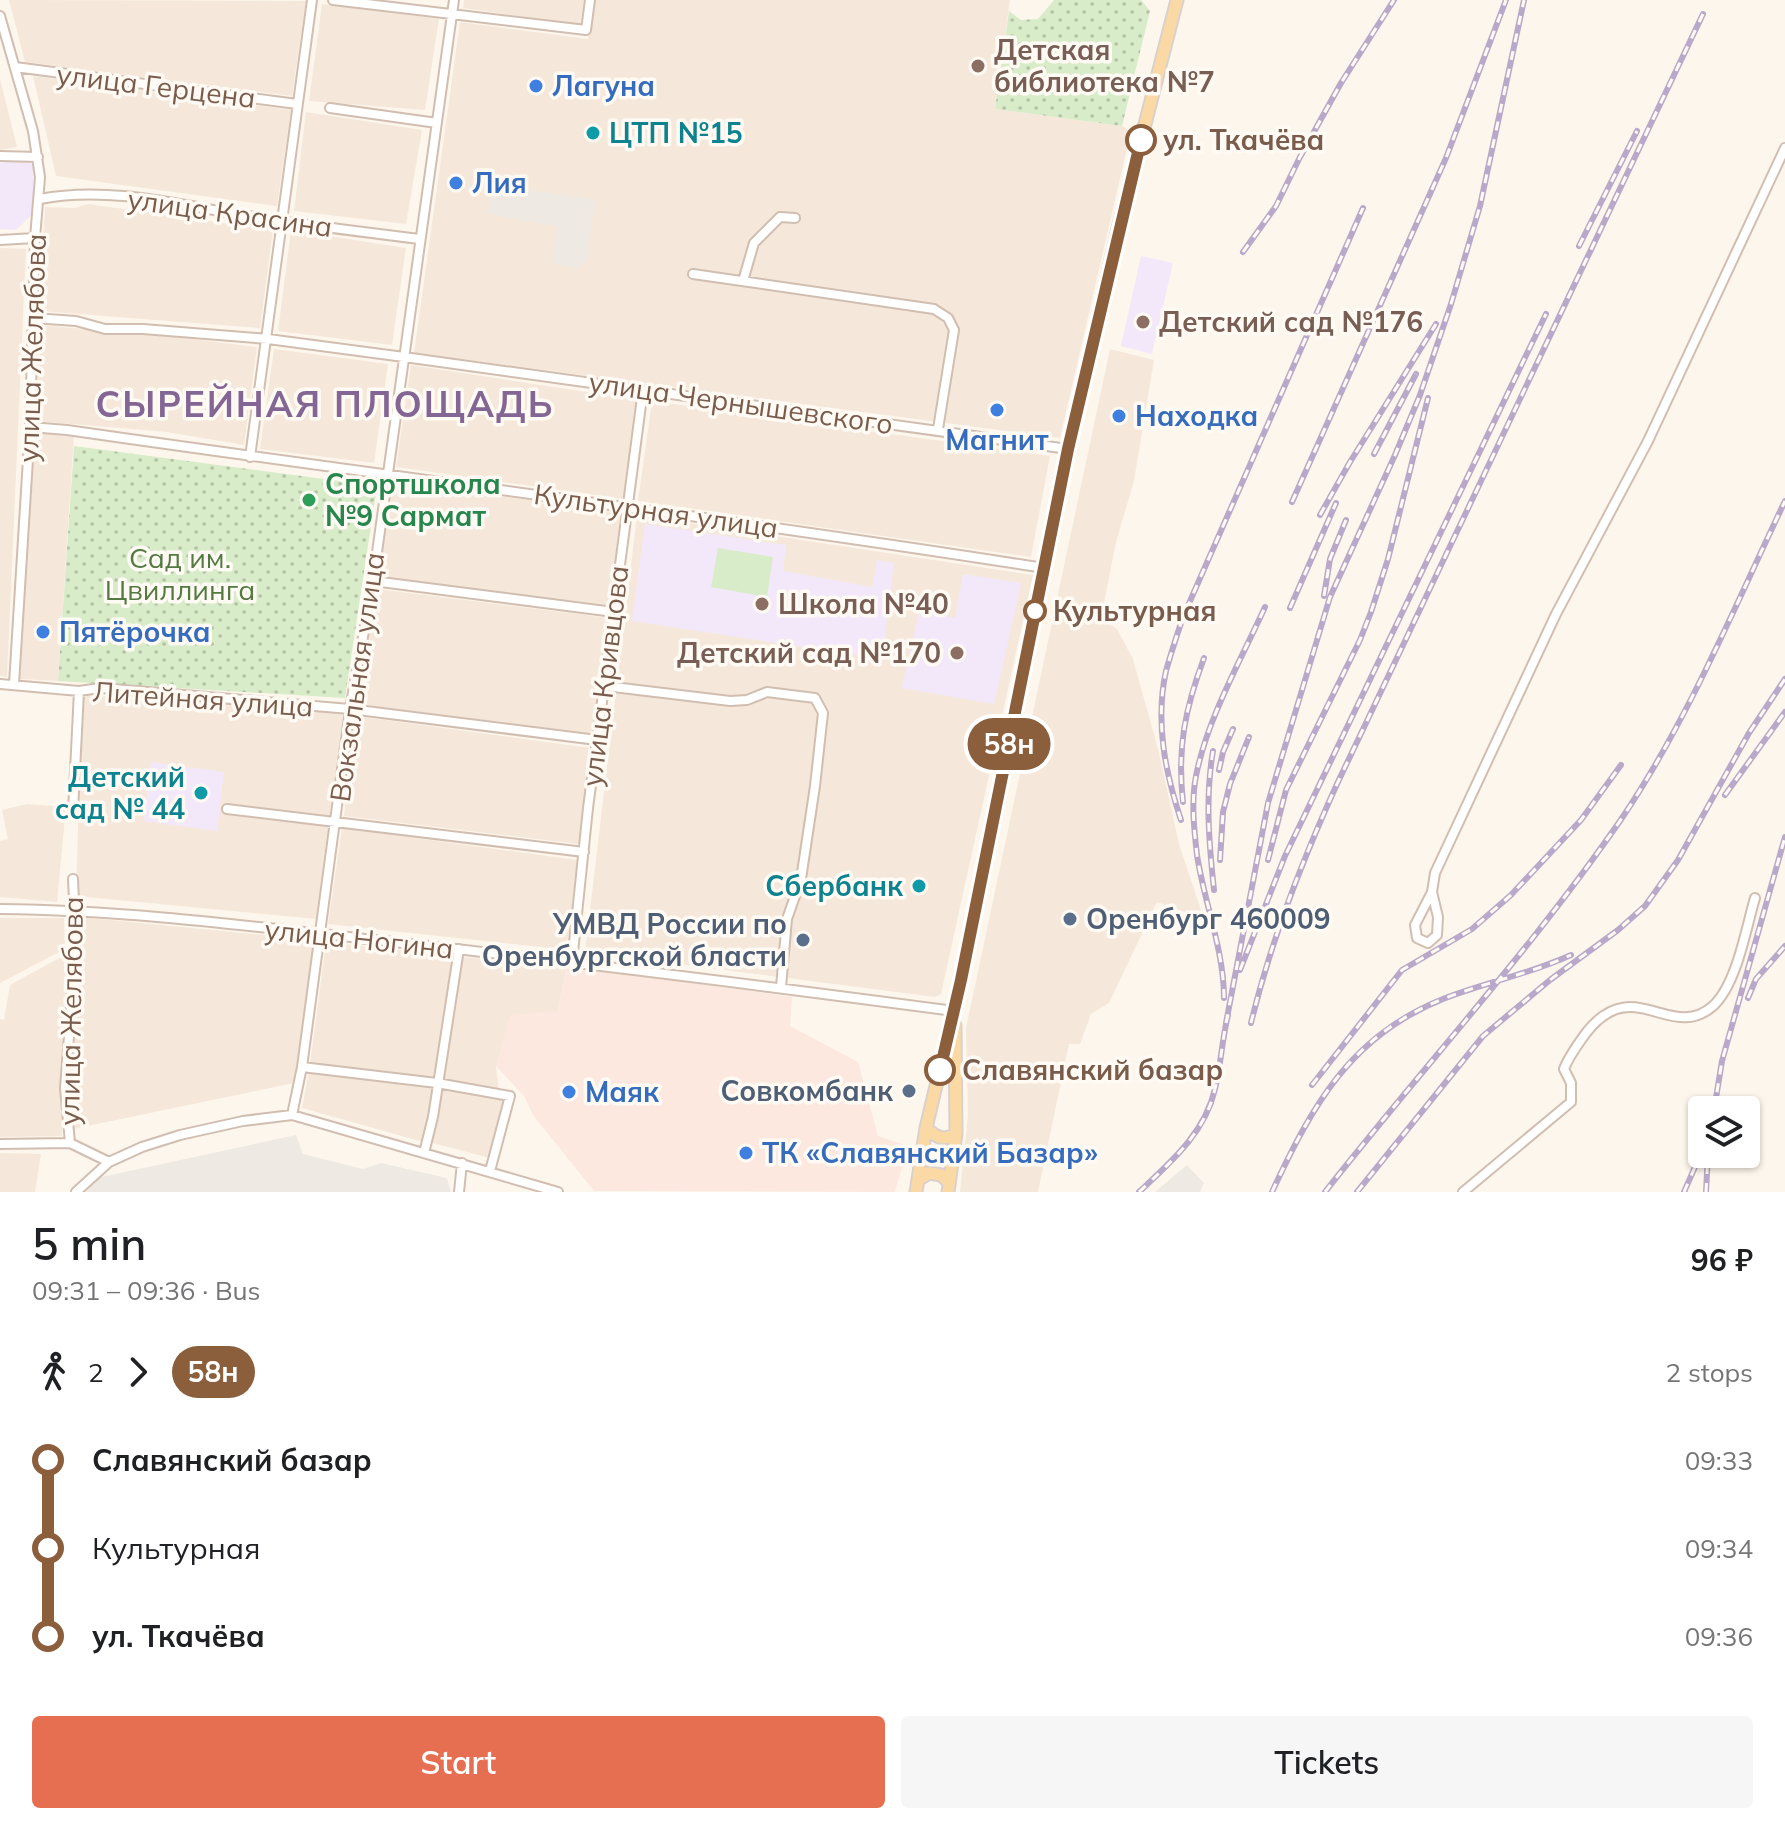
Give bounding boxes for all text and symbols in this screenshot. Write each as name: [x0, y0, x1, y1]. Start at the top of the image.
place label: Детская библиотека №7: [994, 32, 1215, 99]
street label: улица Герцена: [55, 56, 258, 115]
marker: Детская библиотека №7: [969, 57, 987, 75]
place label: Лагуна: [552, 68, 655, 103]
marker: Лагуна: [527, 77, 545, 95]
place label: ЦТП №15: [609, 115, 743, 150]
place label: ул. Ткачёва: [1163, 122, 1324, 157]
marker: ЦТП №15: [584, 124, 602, 142]
marker: ул. Ткачёва: [1126, 125, 1156, 155]
place label: Лия: [472, 165, 527, 200]
marker: Лия: [447, 174, 465, 192]
street label: улица Красина: [126, 181, 335, 244]
street label: улица Желябова: [10, 233, 53, 463]
place label: Детский сад №176: [1159, 304, 1423, 339]
marker: Детский сад №176: [1134, 313, 1152, 331]
street label: улица Чернышевского: [587, 364, 895, 441]
district label: СЫРЕЙНАЯ ПЛОЩАДЬ: [96, 381, 555, 426]
place label: Находка: [1135, 398, 1258, 433]
marker: Магнит: [988, 401, 1006, 419]
marker: Находка: [1110, 407, 1128, 425]
place label: Магнит: [945, 422, 1049, 457]
place label: Спортшкола №9 Сармат: [325, 466, 501, 533]
street label: Культурная улица: [532, 476, 780, 545]
marker: Спортшкола №9 Сармат: [300, 491, 318, 509]
park label: Сад им. Цвиллинга: [105, 540, 255, 607]
street label: Вокзальная улица: [322, 550, 391, 804]
street label: улица Кривцова: [574, 563, 635, 789]
place label: Школа №40: [778, 586, 949, 621]
place label: Культурная: [1053, 593, 1217, 628]
marker: Школа №40: [753, 595, 771, 613]
marker: Культурная: [1024, 600, 1046, 622]
place label: Пятёрочка: [59, 614, 211, 649]
marker: Пятёрочка: [34, 623, 52, 641]
place label: Детский сад №170: [677, 635, 941, 670]
marker: Детский сад №170: [948, 644, 966, 662]
street label: Литейная улица: [92, 673, 314, 724]
line badge: 58н: [963, 718, 1055, 770]
text: 58н: [984, 726, 1034, 761]
place label: Детский сад № 44: [55, 759, 185, 826]
marker: Детский сад № 44: [192, 784, 210, 802]
place label: Сбербанк: [765, 868, 904, 903]
marker: Сбербанк: [910, 877, 928, 895]
street label: улица Желябова: [51, 896, 90, 1126]
place label: Оренбург 460009: [1086, 901, 1331, 936]
place label: УМВД России по Оренбургской бласти: [482, 906, 787, 973]
marker: Оренбург 460009: [1061, 910, 1079, 928]
street label: улица Ногина: [263, 911, 455, 966]
marker: УМВД России по Оренбургской бласти: [794, 931, 812, 949]
place label: Славянский базар: [962, 1052, 1223, 1087]
marker: Славянский базар: [925, 1055, 955, 1085]
place label: Совкомбанк: [720, 1073, 894, 1108]
place label: Маяк: [585, 1074, 660, 1109]
marker: Совкомбанк: [900, 1082, 918, 1100]
marker: Маяк: [560, 1083, 578, 1101]
map controls: [1688, 1096, 1760, 1168]
button: layers: [1688, 1096, 1760, 1168]
place label: ТК «Славянский Базар»: [762, 1135, 1098, 1170]
marker: ТК «Славянский Базар»: [737, 1144, 755, 1162]
text: 5 min: [32, 1216, 146, 1271]
text: 96 ₽: [1691, 1241, 1753, 1279]
text: 09:31 – 09:36 · Bus: [32, 1274, 261, 1307]
icon: walk: [32, 1350, 76, 1394]
icon: forward: [116, 1350, 160, 1394]
text: 58н: [188, 1354, 239, 1389]
text: 2: [88, 1356, 104, 1389]
text: 2 stops: [1666, 1356, 1753, 1389]
text: Славянский базар: [92, 1441, 372, 1479]
text: 09:33: [1685, 1444, 1753, 1477]
text: Культурная: [92, 1529, 261, 1567]
text: 09:34: [1685, 1532, 1753, 1565]
text: ул. Ткачёва: [92, 1617, 265, 1655]
text: 09:36: [1685, 1620, 1753, 1653]
button: Start: [32, 1716, 885, 1808]
button: Tickets: [901, 1716, 1753, 1808]

